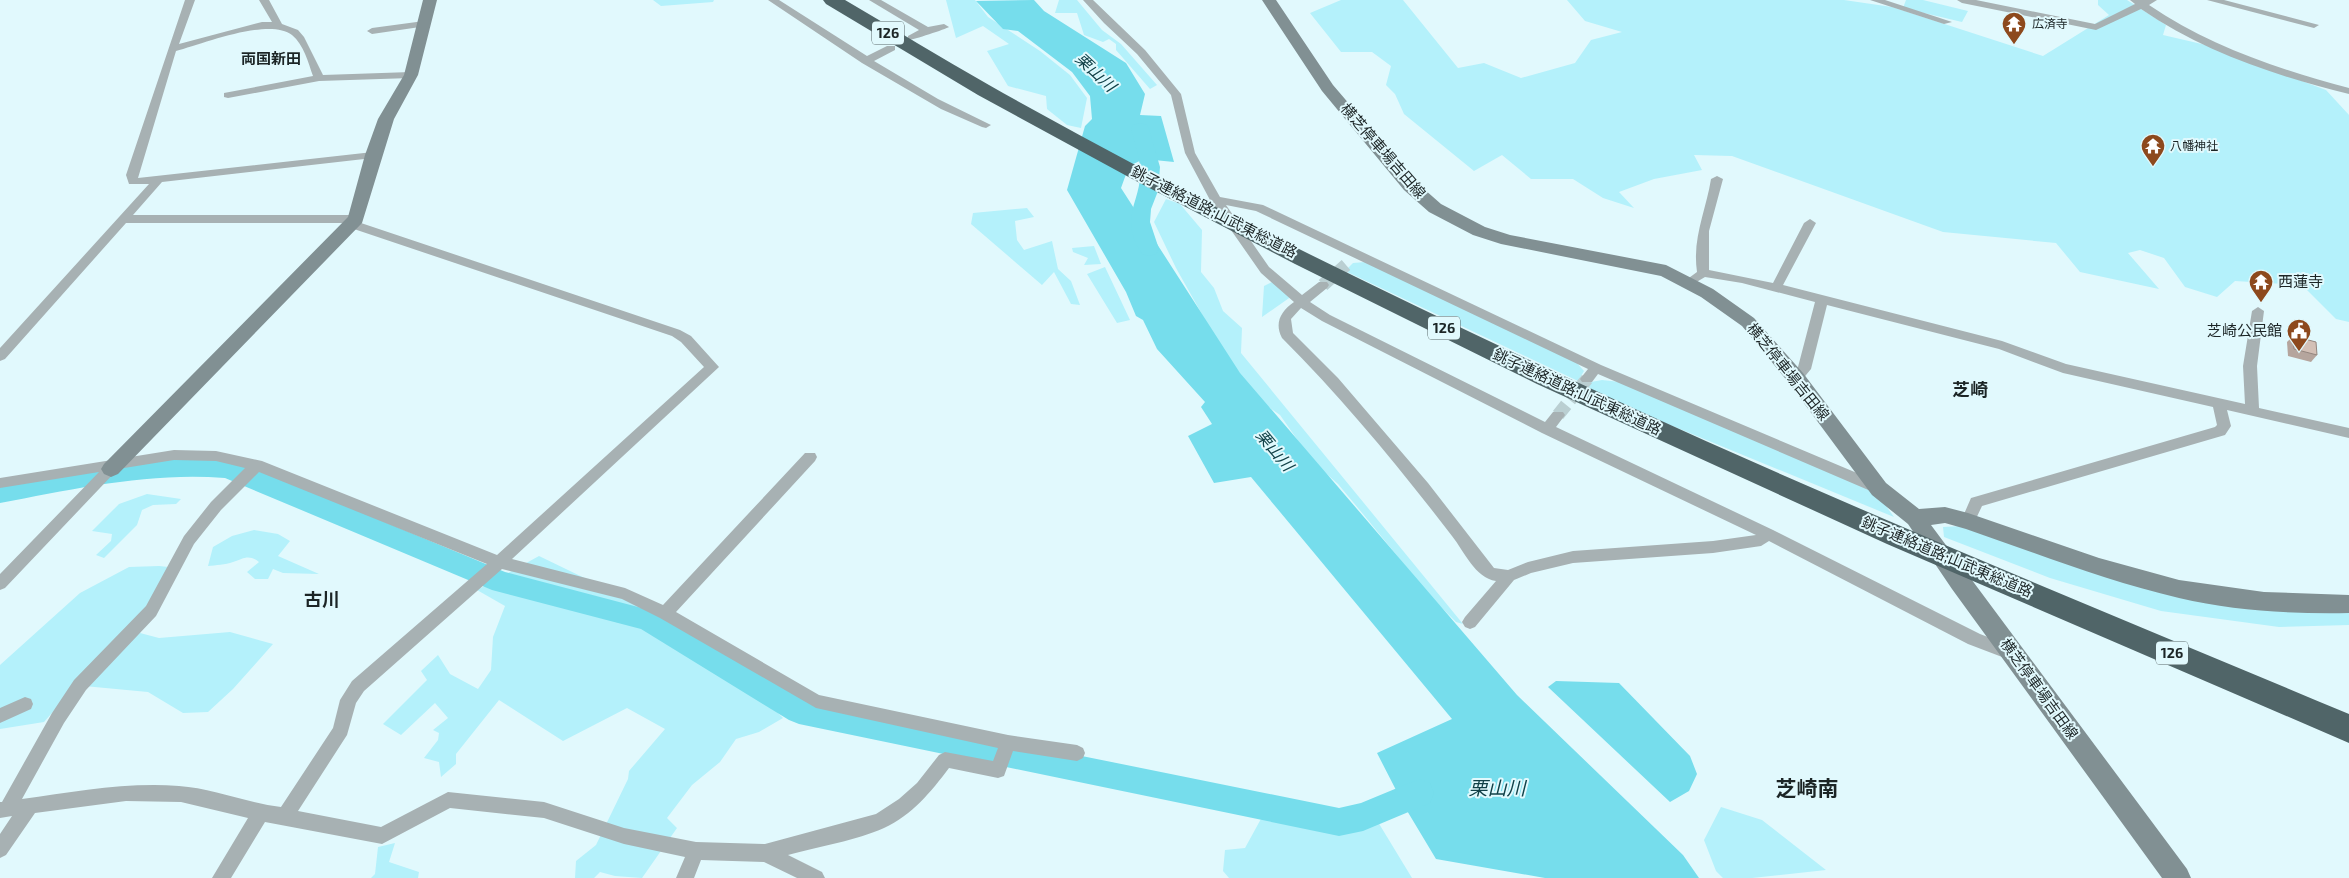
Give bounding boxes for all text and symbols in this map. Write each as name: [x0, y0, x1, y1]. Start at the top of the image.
temple icon: 広済寺: [2001, 11, 2027, 45]
place label: 広済寺: [2032, 16, 2068, 30]
road number: 126: [872, 22, 904, 44]
water label: 栗山川: [1072, 48, 1122, 96]
district label: 両国新田: [241, 49, 301, 67]
street label: 横芝停車場吉田線: [1338, 99, 1430, 202]
temple icon: 八幡神社: [2140, 133, 2166, 167]
place label: 八幡神社: [2170, 138, 2218, 152]
street label: 銚子連絡道路;山武東総道路: [1129, 161, 1300, 261]
temple icon: 西蓮寺: [2248, 269, 2274, 303]
place label: 西蓮寺: [2278, 272, 2323, 290]
road number: 126: [1428, 316, 1460, 339]
public building icon: 芝崎公民館: [2286, 318, 2312, 352]
street label: 横芝停車場吉田線: [1744, 319, 1834, 424]
place label: 芝崎公民館: [2207, 321, 2282, 339]
street label: 銚子連絡道路;山武東総道路: [1490, 344, 1664, 438]
district label: 芝崎: [1952, 378, 1988, 400]
water label: 栗山川: [1253, 425, 1299, 476]
street label: 銚子連絡道路;山武東総道路: [1859, 512, 2035, 600]
district label: 古川: [304, 588, 340, 610]
street label: 横芝停車場吉田線: [1997, 635, 2082, 742]
road number: 126: [2156, 641, 2188, 664]
district label: 芝崎南: [1776, 775, 1839, 800]
water label: 栗山川: [1468, 776, 1527, 799]

